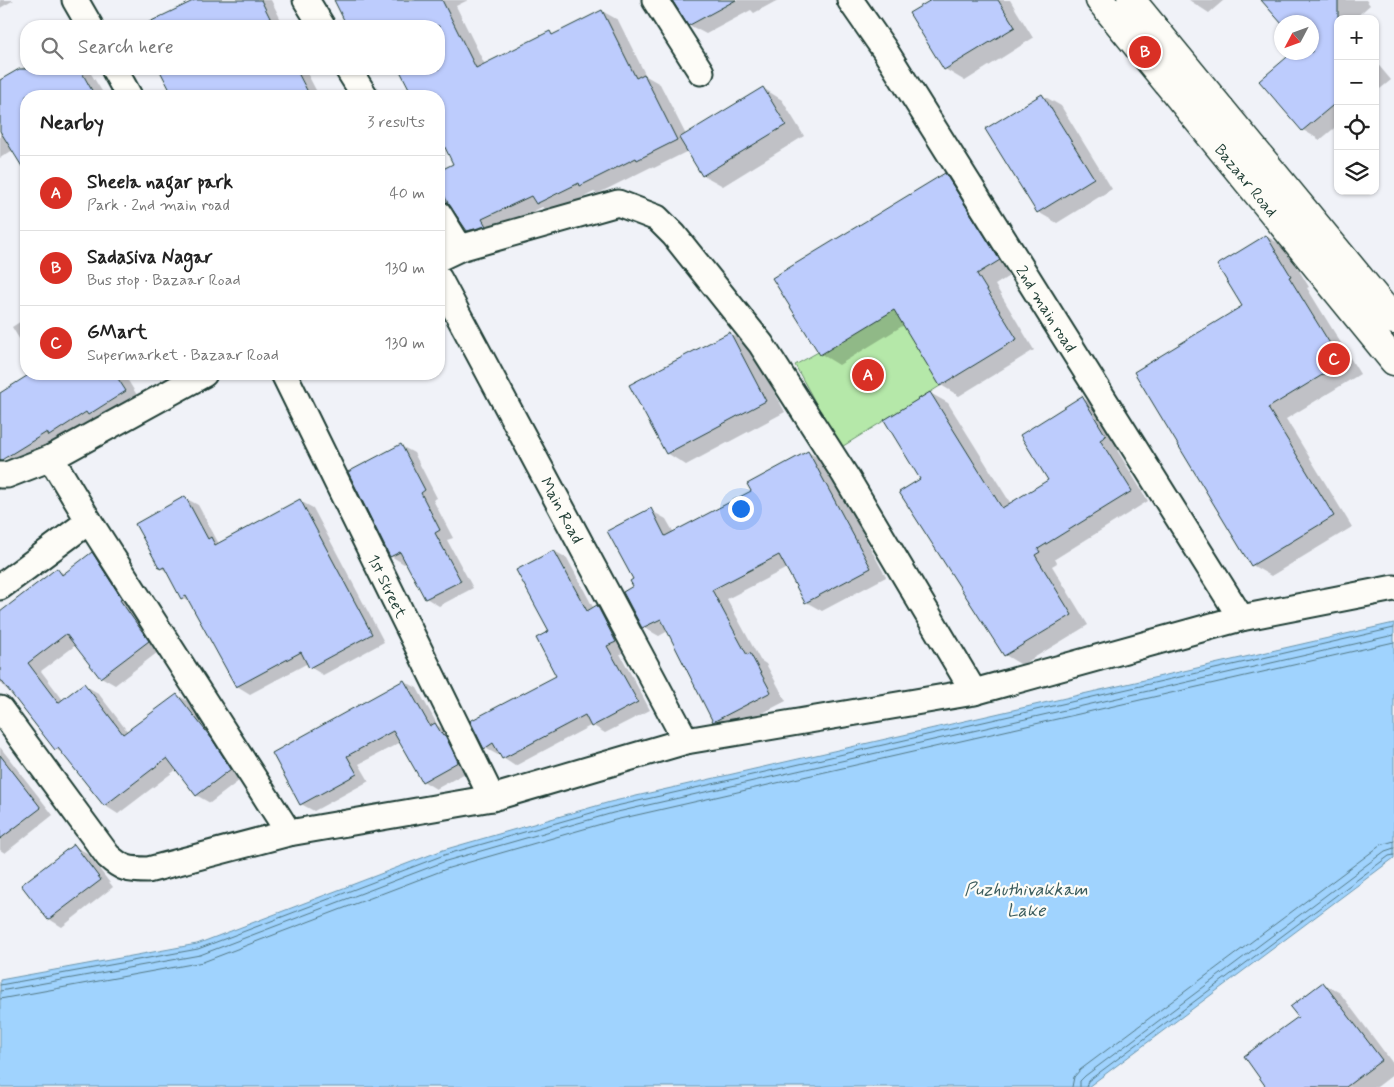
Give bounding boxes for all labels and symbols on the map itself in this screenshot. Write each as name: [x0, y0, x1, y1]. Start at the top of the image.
north arrow: [1274, 15, 1319, 60]
pin: B: [1129, 33, 1161, 71]
street label: Bazaar Road: [1209, 140, 1281, 222]
street label: 2nd main road: [1010, 262, 1081, 357]
pin: C: [1318, 340, 1350, 378]
pin: A: [852, 356, 884, 394]
street label: Main Road: [535, 474, 587, 548]
your location: [728, 496, 754, 522]
street label: 1st Street: [362, 551, 411, 622]
water label: Puzhuthivakkam Lake: [964, 878, 1088, 923]

